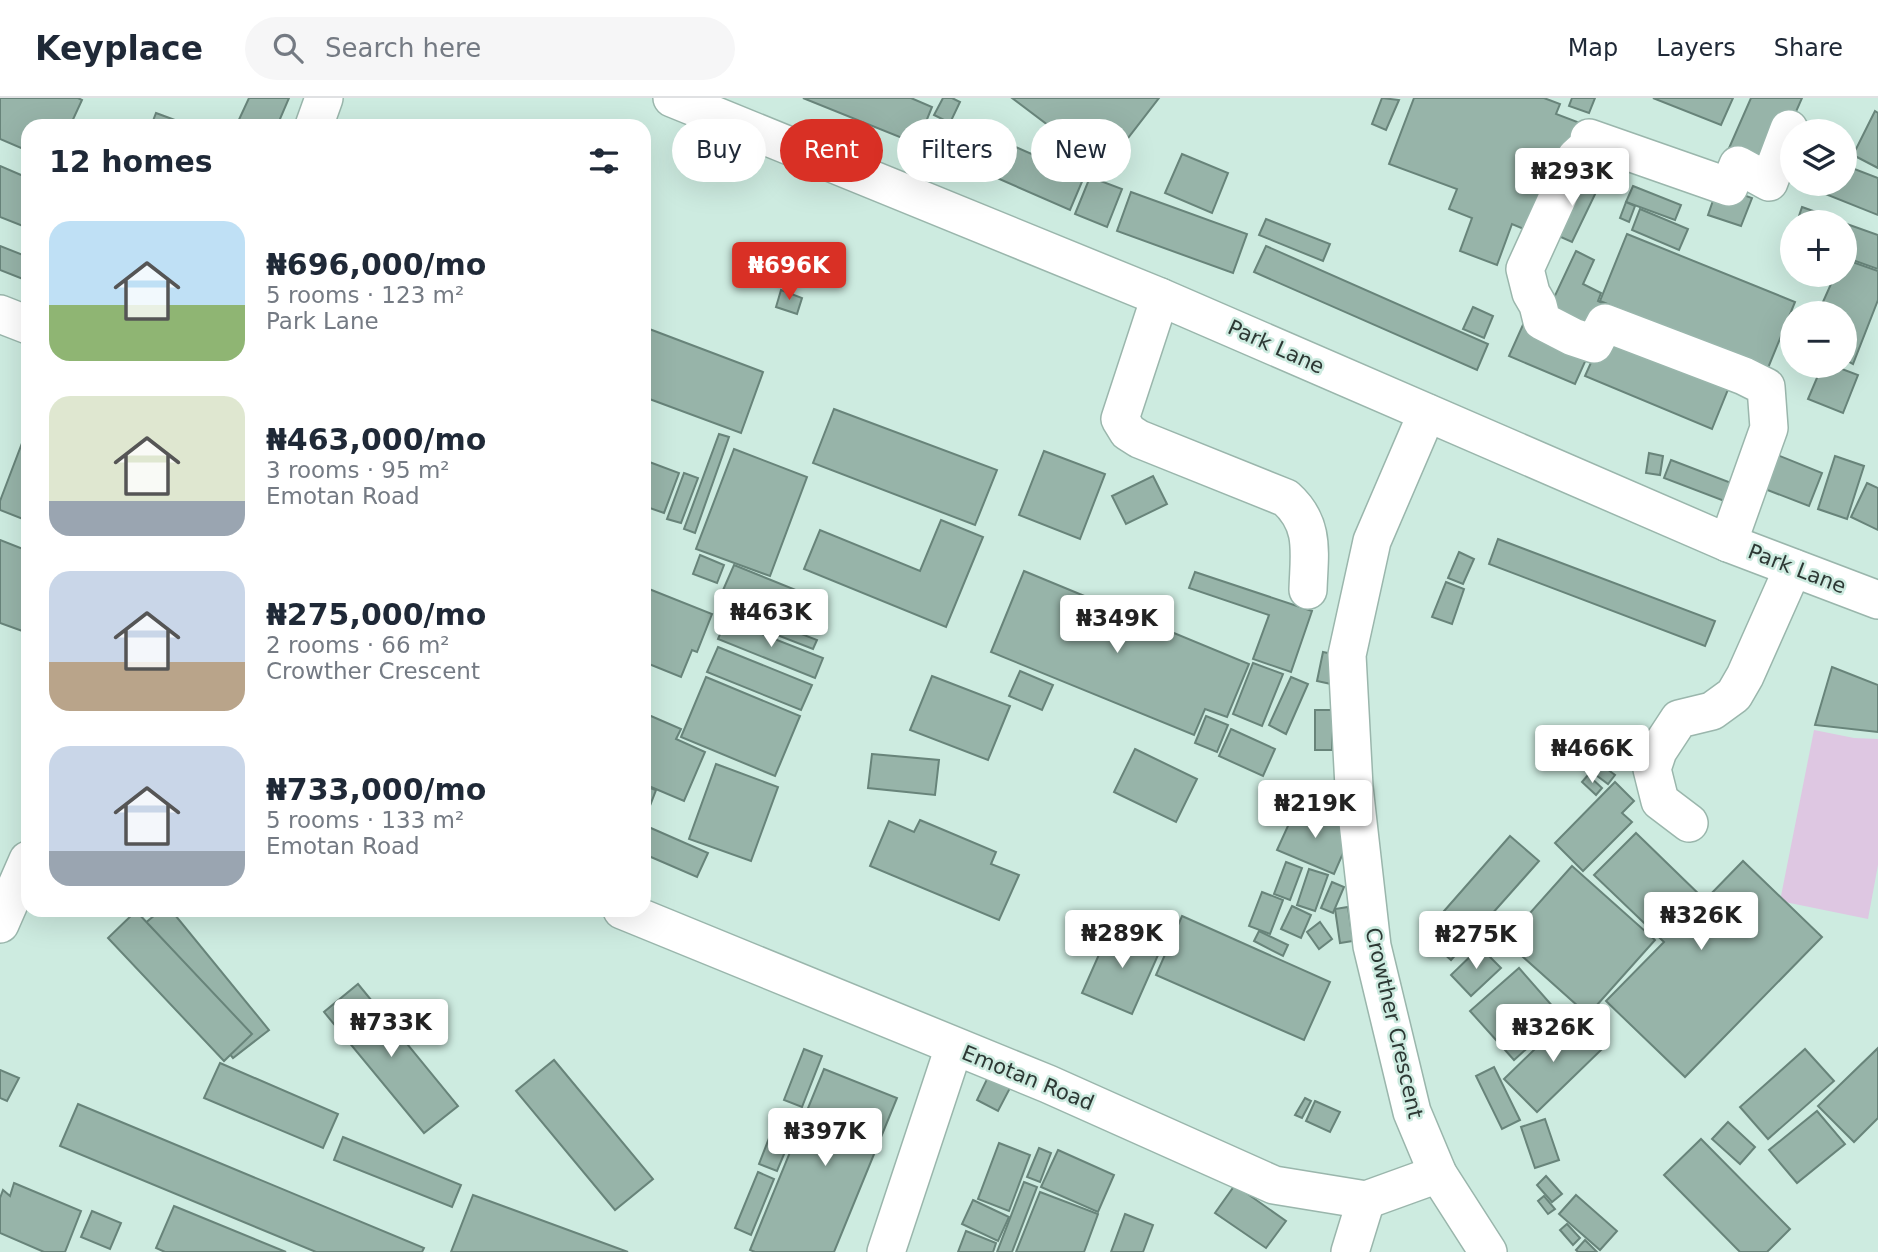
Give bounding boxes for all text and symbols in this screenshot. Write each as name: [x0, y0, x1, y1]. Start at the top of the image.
search box: [245, 17, 735, 80]
text: Keyplace: [35, 29, 203, 68]
icon: search: [269, 29, 307, 67]
text: Search here: [325, 33, 481, 63]
text: Map: [1568, 34, 1618, 62]
text: Layers: [1656, 34, 1736, 62]
text: Share: [1774, 34, 1843, 62]
chip: Buy: [672, 119, 766, 182]
chip: Rent: [780, 119, 883, 182]
chip: Filters: [897, 119, 1017, 182]
chip: New: [1031, 119, 1131, 182]
map controls: [1780, 119, 1857, 378]
button: layers: [1780, 119, 1857, 196]
icon: filters: [585, 142, 623, 180]
text: 12 homes: [49, 144, 213, 179]
pin: ₦293K: [1523, 148, 1621, 208]
text: ₦293K: [1531, 158, 1613, 184]
button: +: [1780, 210, 1857, 287]
pin: ₦696K: [740, 242, 838, 302]
text: ₦696,000/mo: [266, 247, 486, 282]
icon: home: [105, 249, 189, 333]
text: ₦696K: [748, 252, 830, 278]
text: 5 rooms · 123 m²: [266, 282, 464, 308]
button: −: [1780, 301, 1857, 378]
text: Park Lane: [266, 308, 379, 334]
street label: Park Lane: [1224, 315, 1328, 379]
text: ₦463,000/mo: [266, 422, 486, 457]
icon: home: [105, 424, 189, 508]
text: 3 rooms · 95 m²: [266, 457, 450, 483]
text: Emotan Road: [266, 483, 420, 509]
street label: Park Lane: [1745, 539, 1849, 599]
pin: ₦463K: [722, 589, 820, 649]
pin: ₦349K: [1068, 596, 1166, 655]
text: ₦275,000/mo: [266, 597, 486, 632]
icon: home: [105, 599, 189, 683]
text: ₦463K: [730, 599, 812, 625]
text: ₦349K: [1076, 605, 1158, 631]
text: 2 rooms · 66 m²: [266, 632, 450, 658]
text: Crowther Crescent: [266, 658, 480, 684]
pin: ₦466K: [1543, 726, 1641, 785]
text: ₦466K: [1551, 735, 1633, 761]
text: ₦733,000/mo: [266, 772, 486, 807]
icon: home: [105, 774, 189, 858]
pin: ₦219K: [1266, 780, 1364, 840]
text: ₦219K: [1274, 790, 1356, 816]
text: 5 rooms · 133 m²: [266, 807, 464, 833]
text: Emotan Road: [266, 833, 420, 859]
pin: ₦326K: [1652, 892, 1750, 952]
text: ₦326K: [1660, 902, 1742, 928]
pin: ₦289K: [1073, 910, 1171, 970]
pin: ₦275K: [1427, 912, 1525, 971]
text: ₦289K: [1081, 920, 1163, 946]
text: ₦275K: [1435, 921, 1517, 947]
street label: Crowther Crescent: [1360, 925, 1428, 1121]
pin: ₦733K: [342, 1000, 440, 1059]
pin: ₦326K: [1504, 1004, 1602, 1064]
text: ₦733K: [350, 1009, 432, 1035]
text: ₦326K: [1512, 1014, 1594, 1040]
street label: Emotan Road: [958, 1041, 1098, 1115]
pin: ₦397K: [776, 1108, 874, 1168]
text: ₦397K: [784, 1118, 866, 1144]

